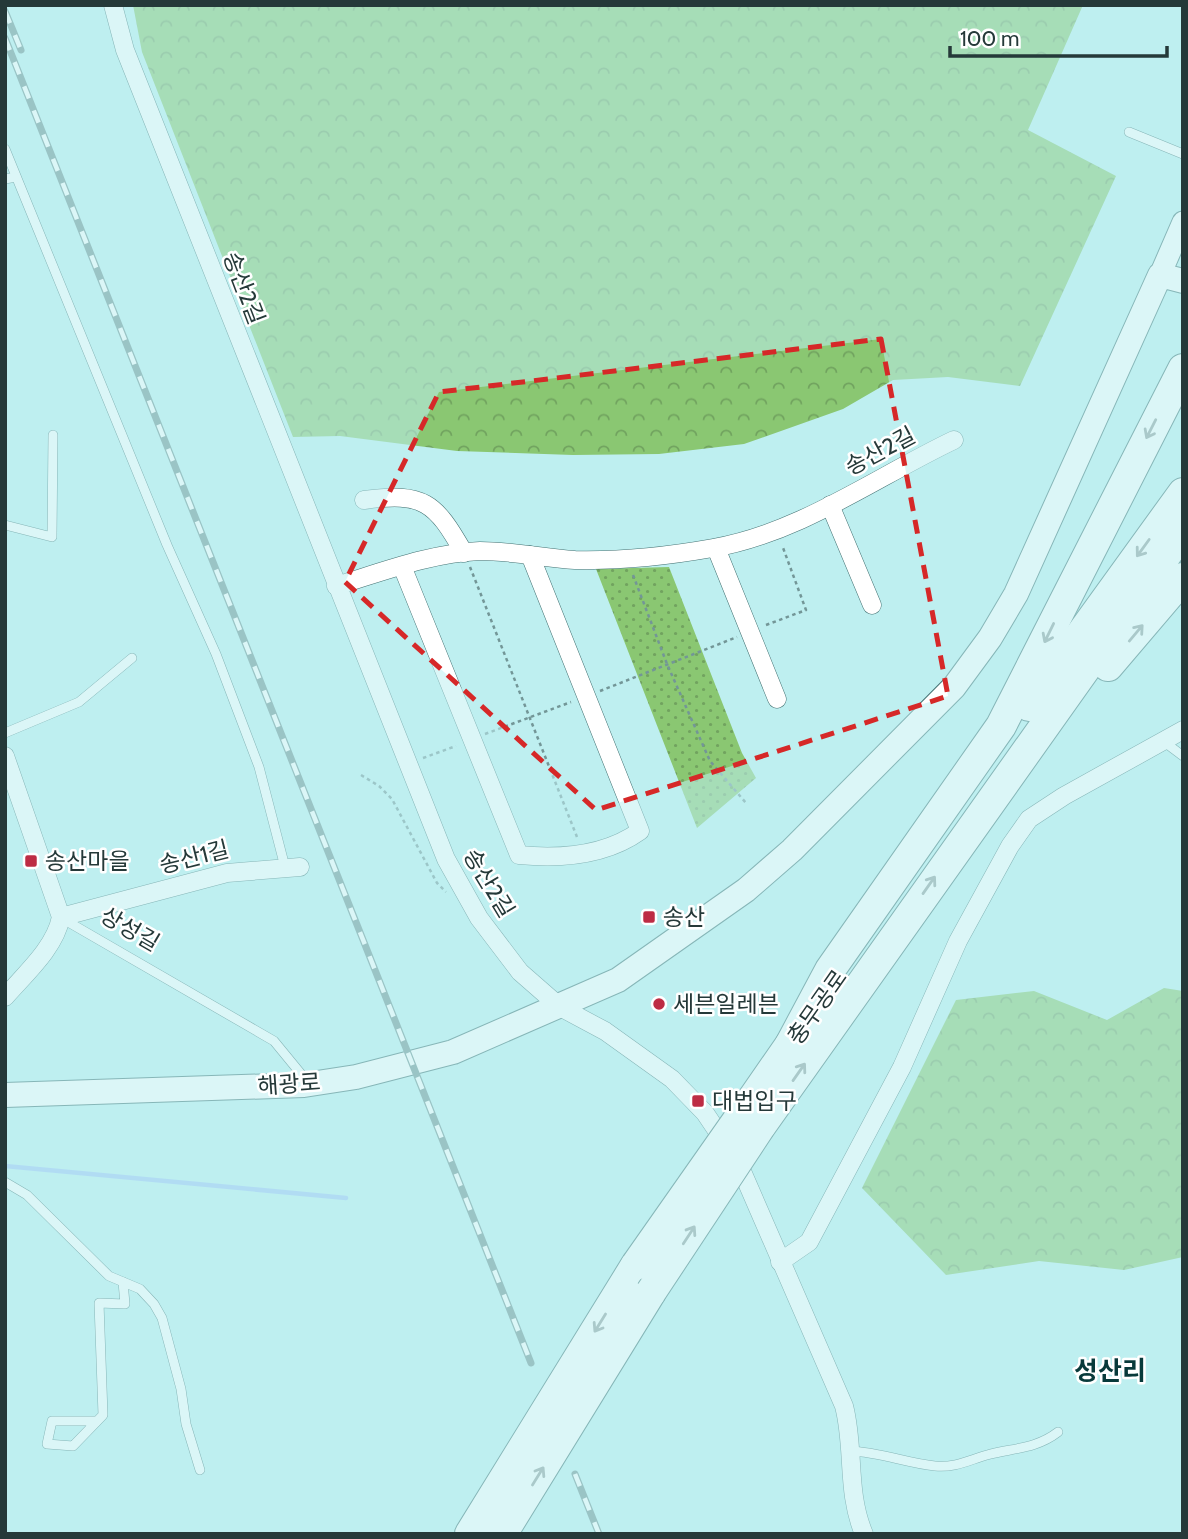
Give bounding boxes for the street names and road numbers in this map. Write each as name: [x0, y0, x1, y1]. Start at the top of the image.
street label: 송산2길: [217, 248, 271, 328]
street label: 송산2길: [840, 421, 920, 481]
street label: 송산1길: [156, 835, 232, 879]
street label: 송산2길: [458, 843, 520, 923]
street label: 상성길: [96, 901, 164, 957]
street label: 충무공로: [781, 964, 853, 1050]
street label: 해광로: [256, 1068, 322, 1100]

